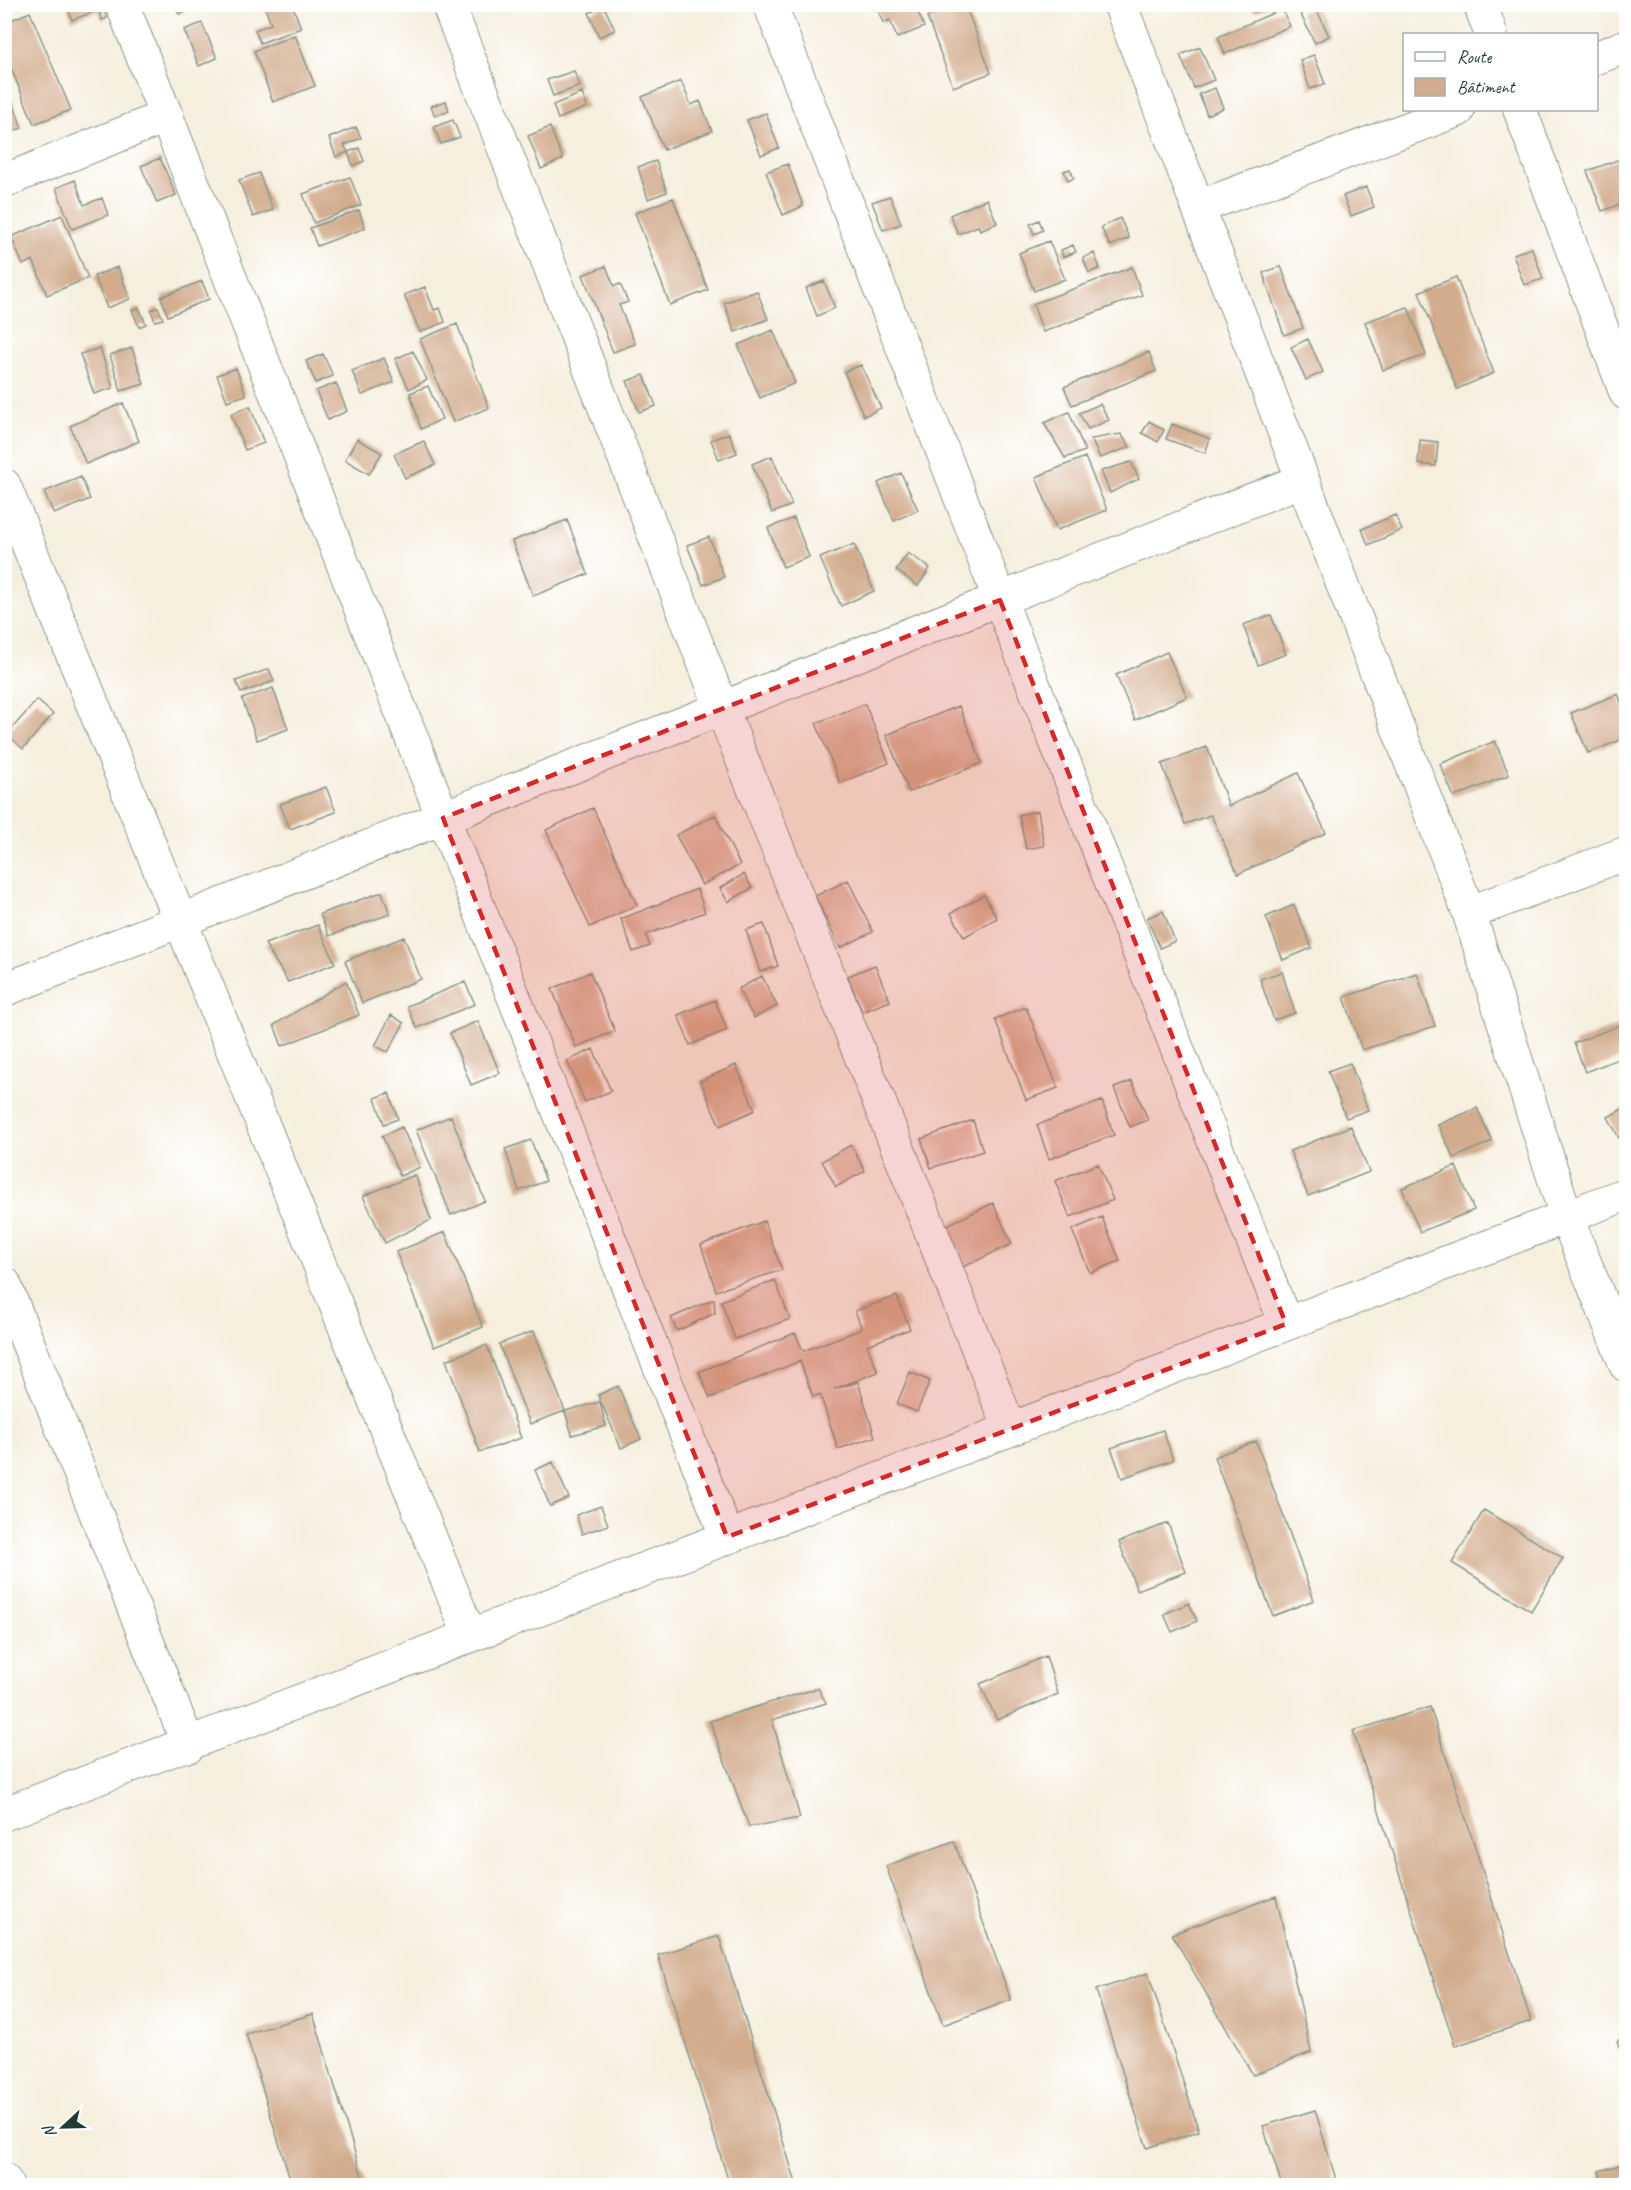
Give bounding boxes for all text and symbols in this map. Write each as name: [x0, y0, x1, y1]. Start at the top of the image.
legend: [1403, 33, 1598, 111]
text: Route: [1457, 46, 1492, 68]
text: Bâtiment: [1457, 76, 1517, 98]
north arrow: [33, 2097, 93, 2157]
text: N: [38, 2121, 61, 2141]

